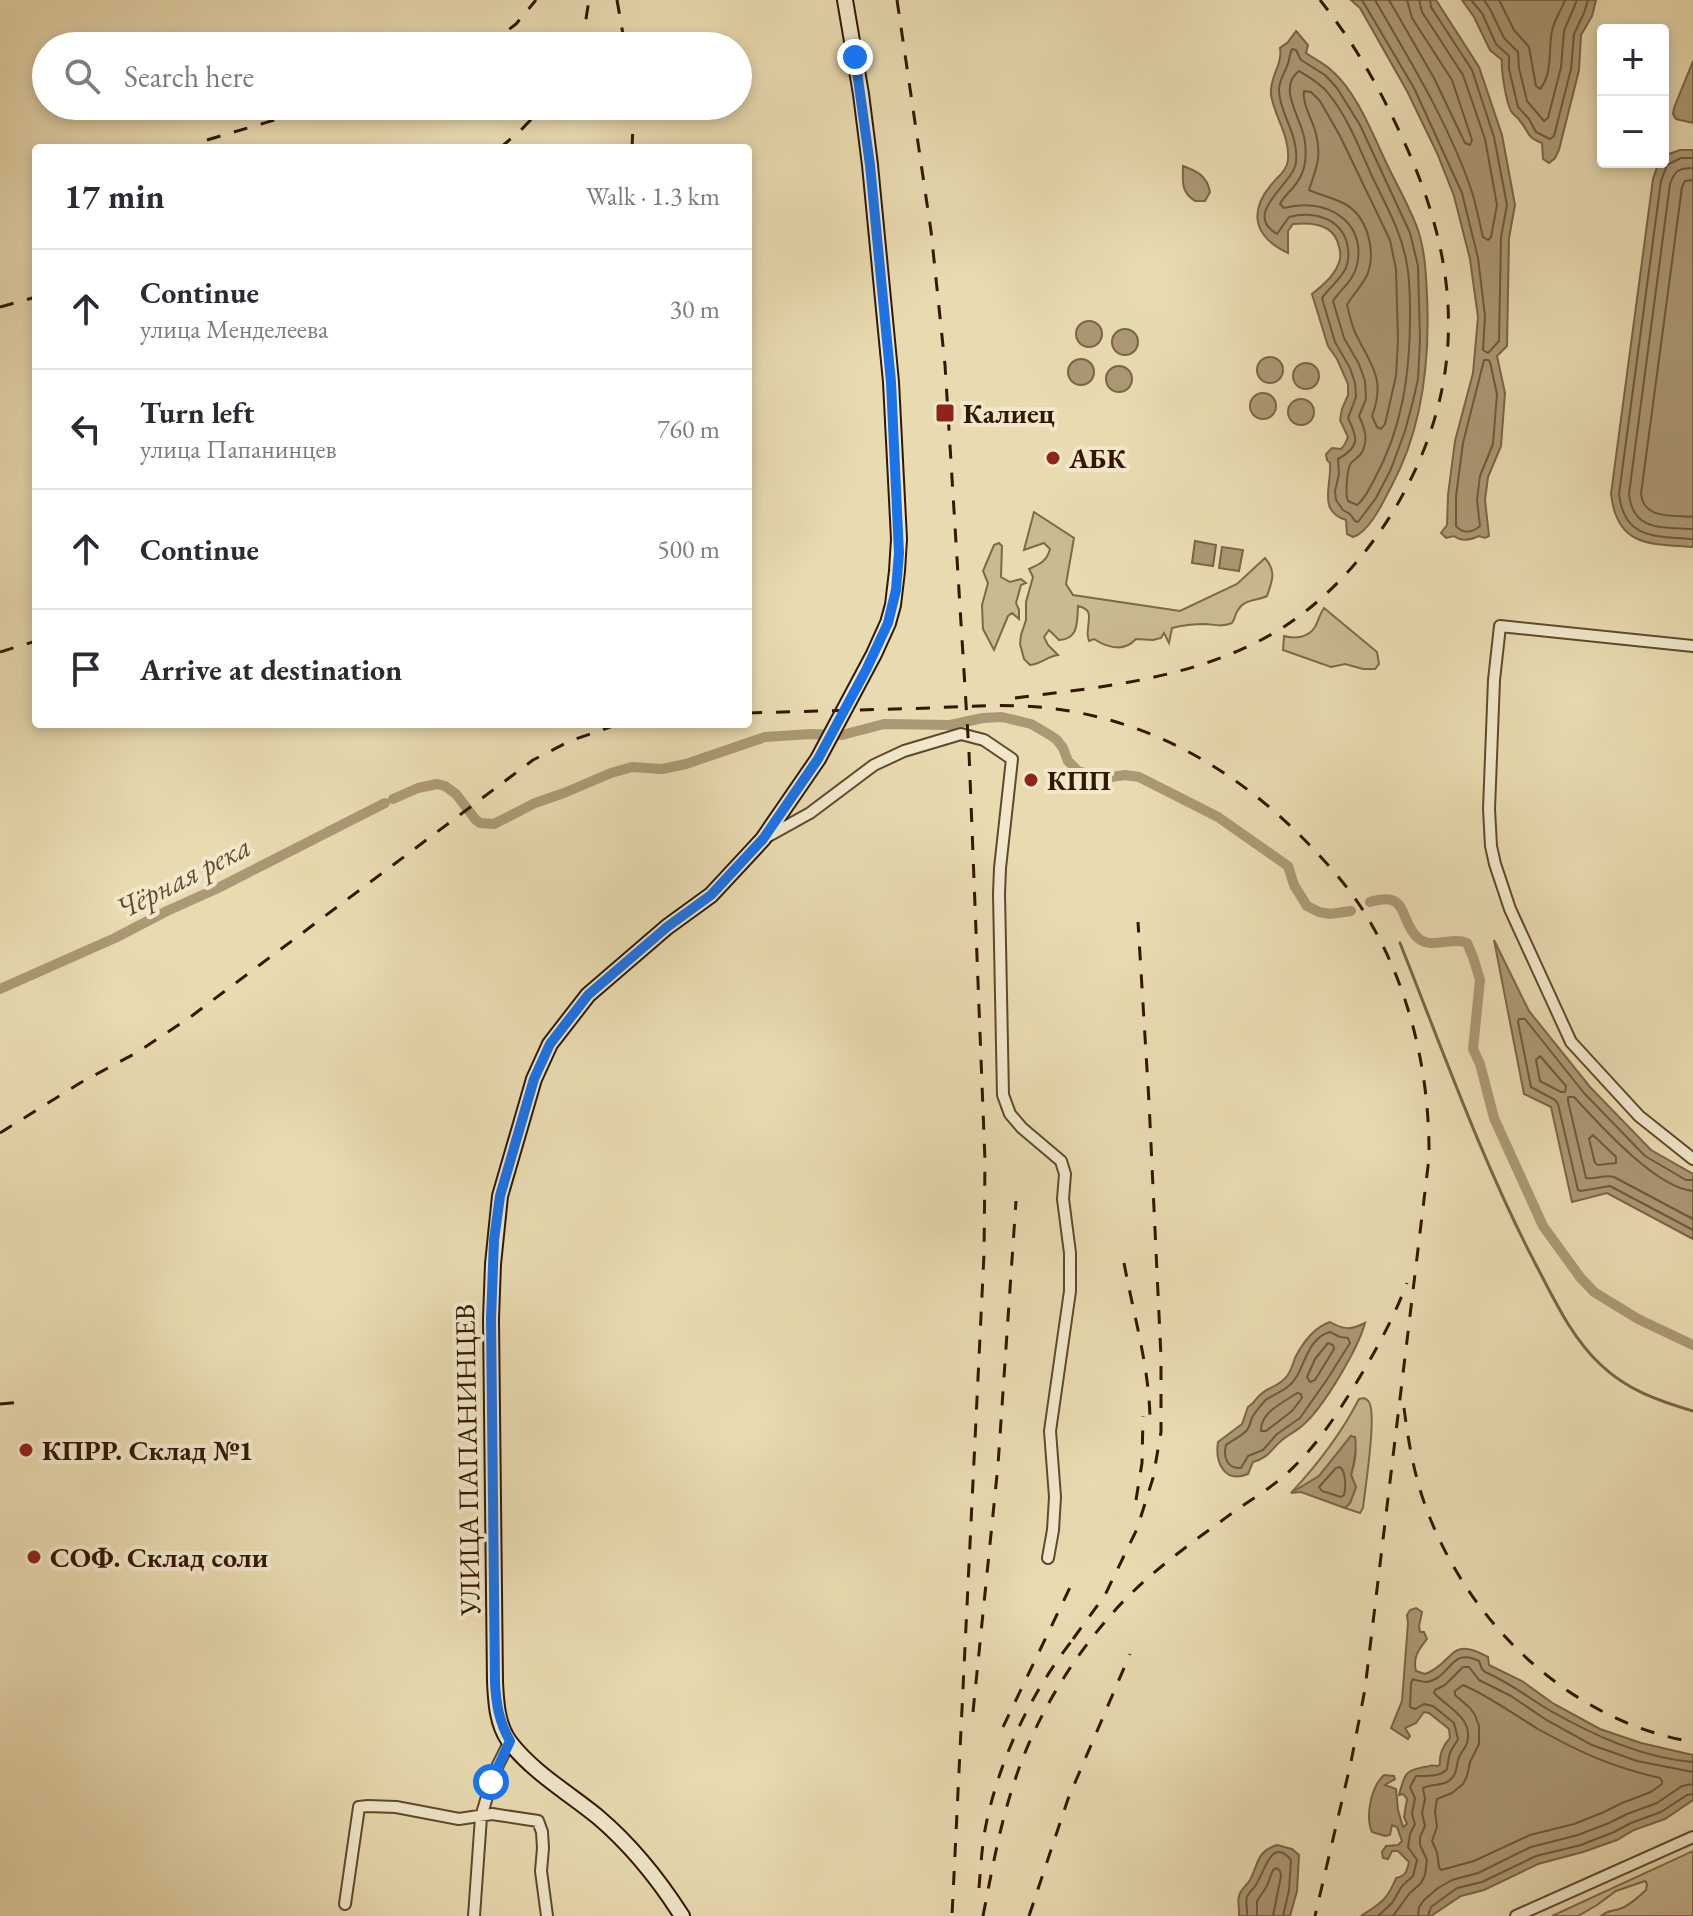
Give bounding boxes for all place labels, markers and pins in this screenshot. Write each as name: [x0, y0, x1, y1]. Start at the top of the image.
place label: Калиец: [963, 395, 1055, 431]
marker: Калиец: [934, 402, 956, 424]
place label: АБК: [1068, 440, 1127, 476]
marker: АБК: [1044, 449, 1062, 467]
place label: КПП: [1047, 762, 1111, 798]
marker: КПП: [1022, 771, 1040, 789]
place label: КПРР. Склад №1: [42, 1432, 253, 1468]
marker: КПРР. Склад №1: [17, 1441, 35, 1459]
place label: СОФ. Склад соли: [50, 1539, 268, 1575]
marker: СОФ. Склад соли: [25, 1548, 43, 1566]

